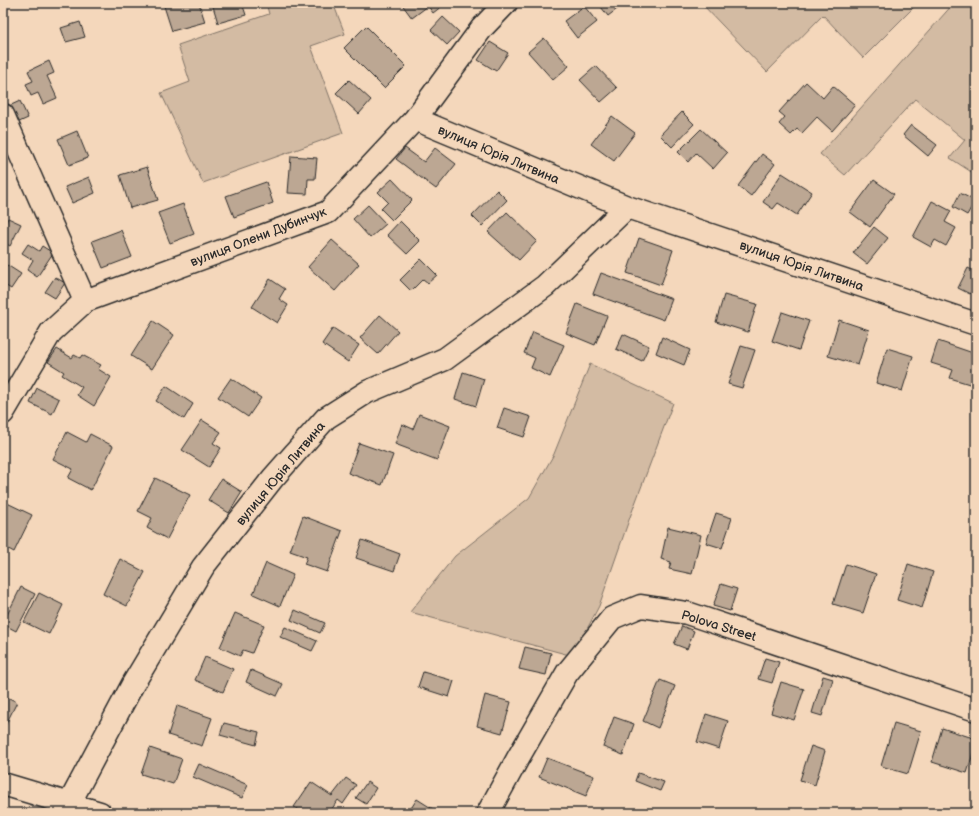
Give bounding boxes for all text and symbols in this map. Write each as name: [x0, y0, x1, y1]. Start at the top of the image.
street label: вулиця Юрія Литвина: [435, 122, 562, 188]
street label: вулиця Олени Дубинчук: [188, 204, 329, 270]
street label: вулиця Юрія Литвина: [737, 237, 866, 295]
street label: вулиця Юрія Литвина: [233, 418, 329, 529]
street label: Polova Street: [679, 607, 758, 645]

